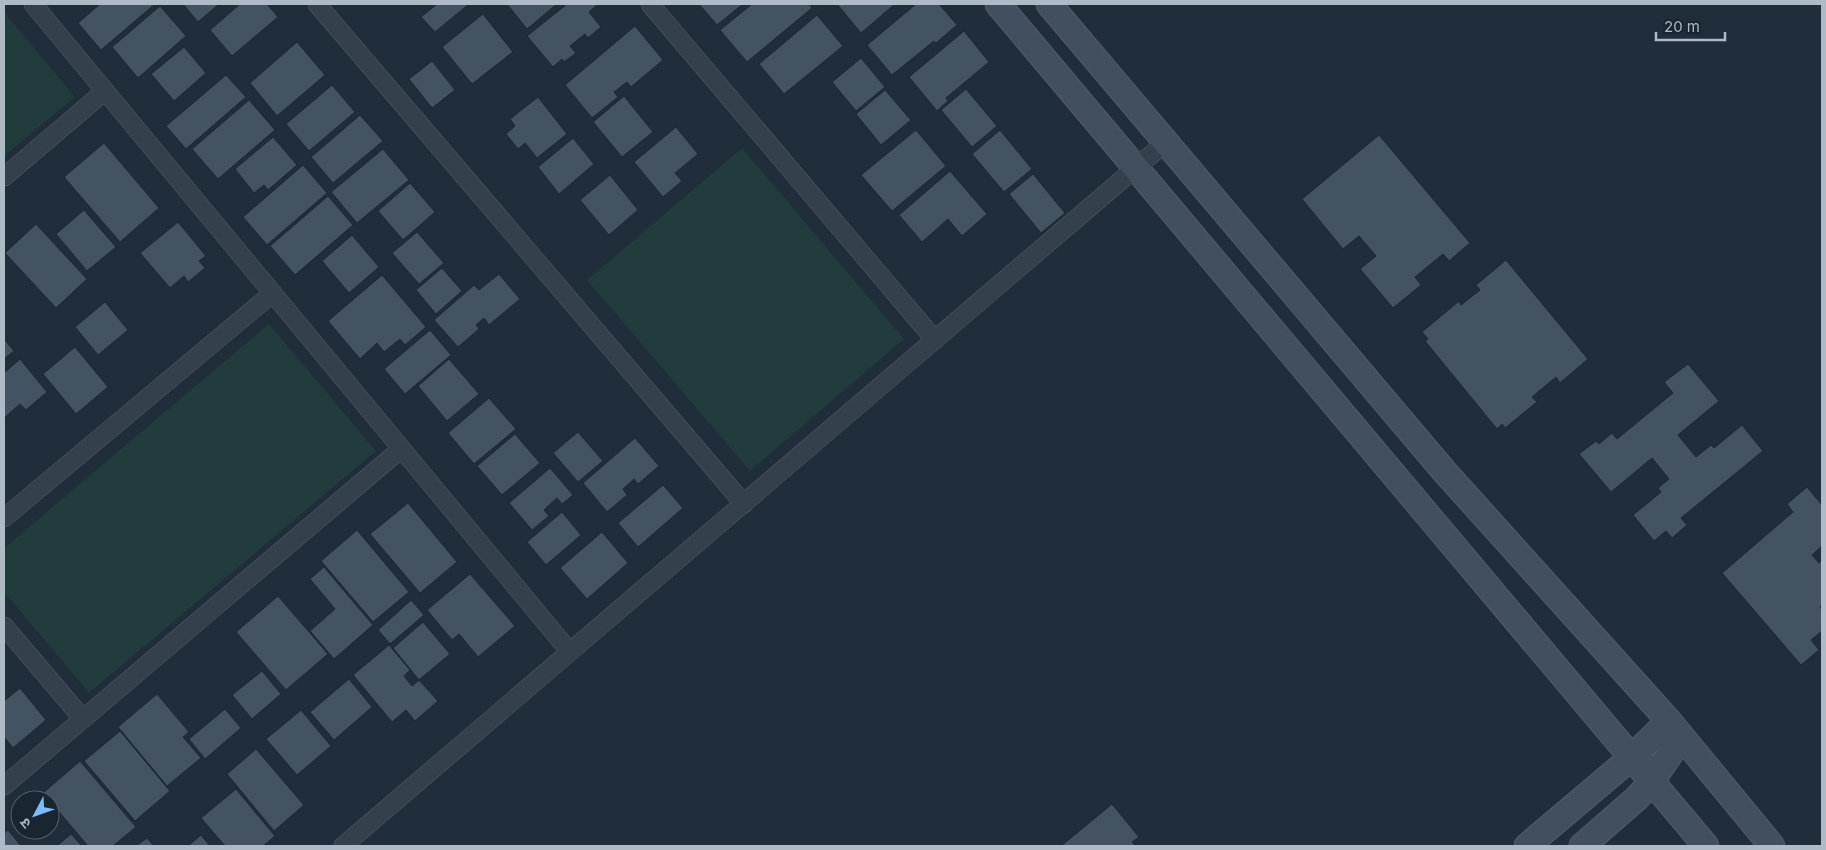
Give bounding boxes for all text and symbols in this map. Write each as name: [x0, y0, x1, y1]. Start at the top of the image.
scale bar: [1656, 10, 1725, 42]
text: 20 m: [1664, 17, 1700, 36]
north arrow: [10, 790, 60, 840]
text: उ: [15, 815, 34, 833]

